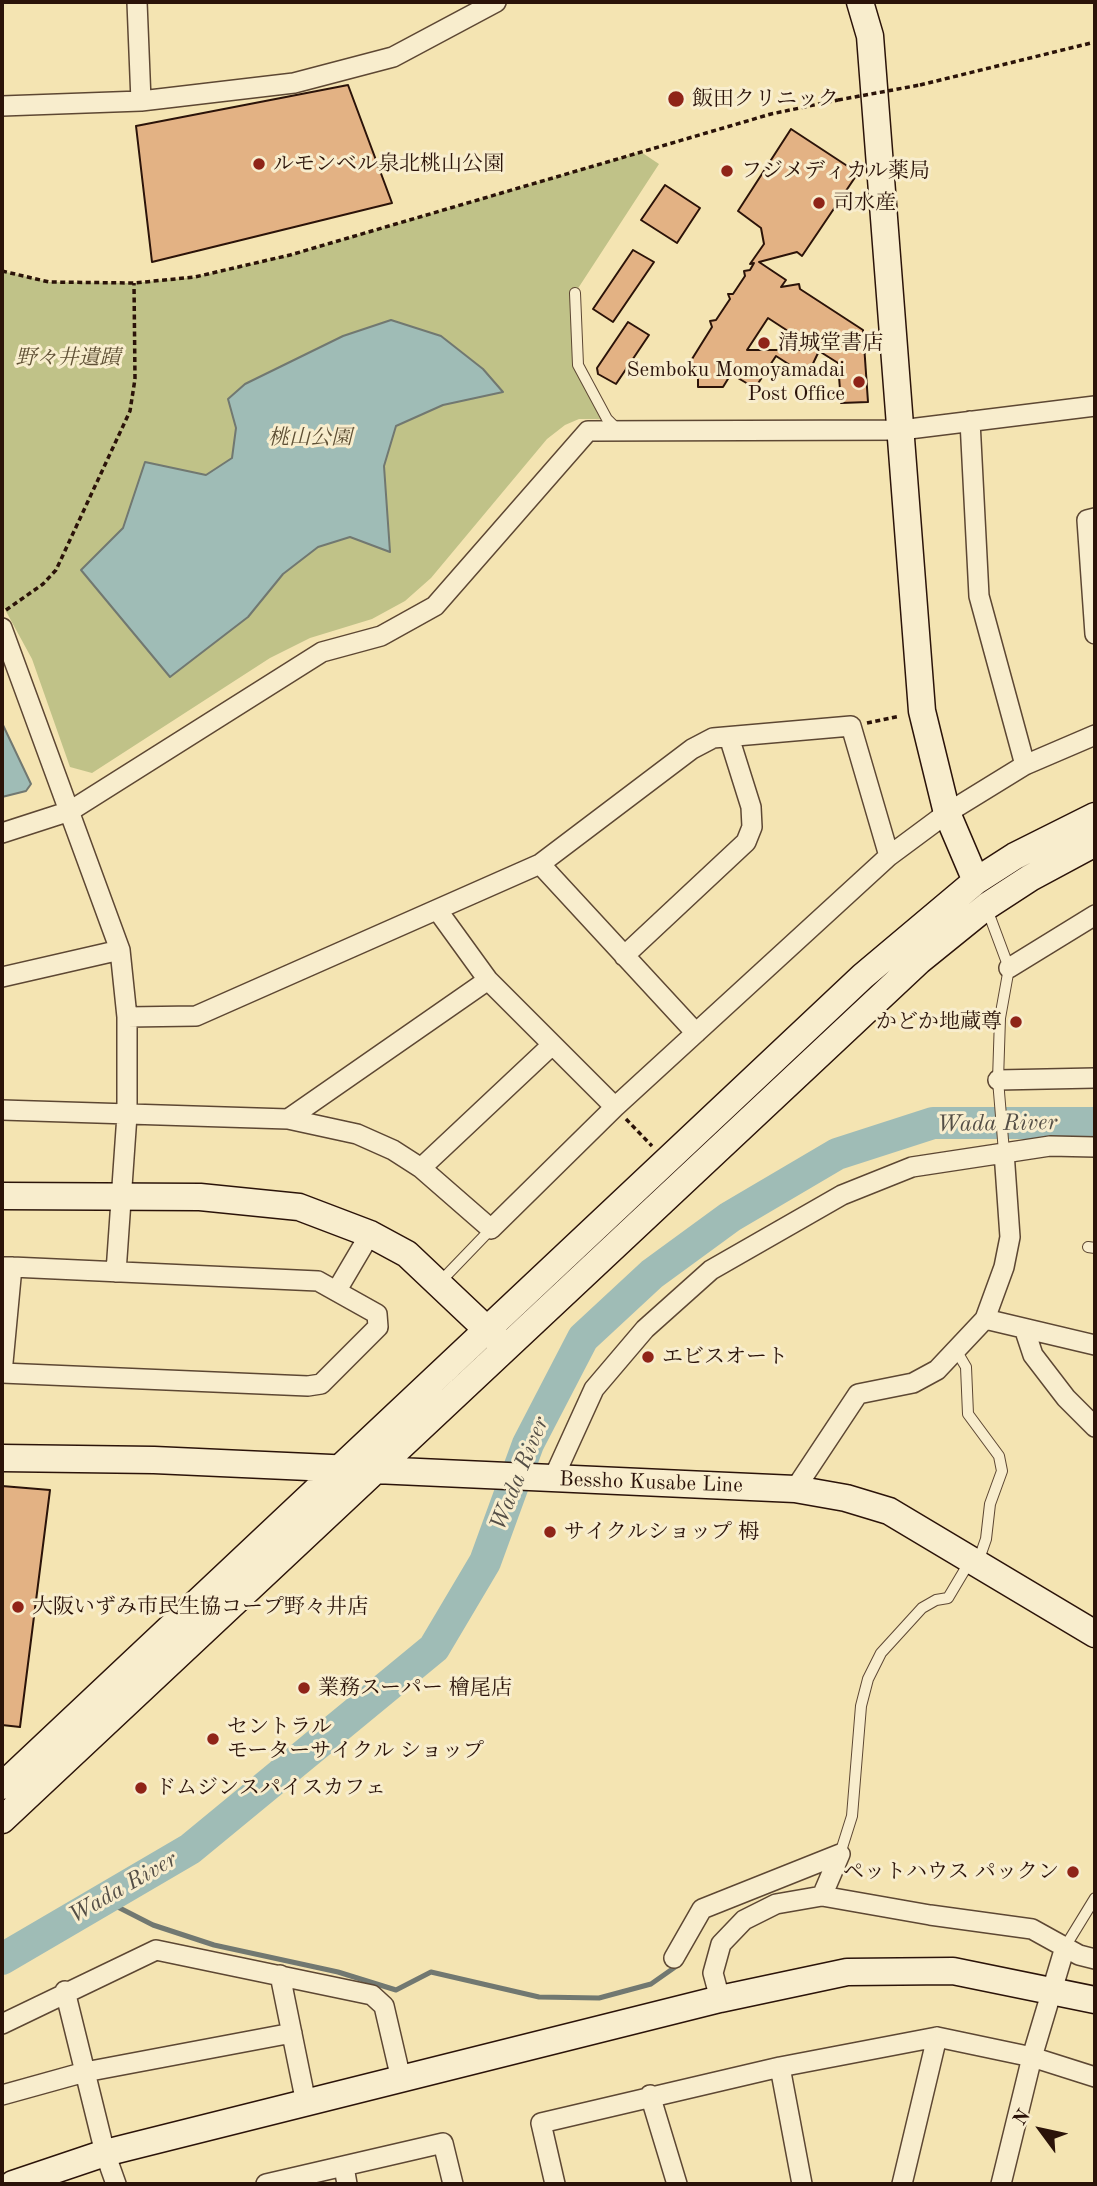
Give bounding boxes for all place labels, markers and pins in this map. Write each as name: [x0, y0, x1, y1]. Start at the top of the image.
place label: 飯田クリニック: [692, 86, 839, 112]
marker: 飯田クリニック: [666, 89, 686, 109]
place label: ルモンベル泉北桃山公園: [273, 151, 504, 177]
marker: ルモンベル泉北桃山公園: [251, 156, 267, 172]
place label: フジメディカル薬局: [741, 158, 930, 184]
marker: フジメディカル薬局: [719, 163, 735, 179]
place label: 司水産: [833, 190, 896, 216]
marker: 司水産: [811, 195, 827, 211]
place label: 清城堂書店: [778, 330, 883, 356]
marker: 清城堂書店: [756, 335, 772, 351]
place label: Semboku Momoyamadai Post Office: [626, 357, 845, 407]
marker: Semboku Momoyamadai Post Office: [851, 374, 867, 390]
place label: かどか地蔵尊: [876, 1009, 1002, 1035]
marker: かどか地蔵尊: [1008, 1014, 1024, 1030]
place label: エビスオート: [662, 1344, 788, 1370]
marker: エビスオート: [640, 1349, 656, 1365]
place label: サイクルショップ 栂: [564, 1519, 759, 1545]
marker: サイクルショップ 栂: [542, 1524, 558, 1540]
place label: 大阪いずみ市民生協コープ野々井店: [32, 1594, 368, 1620]
marker: 大阪いずみ市民生協コープ野々井店: [10, 1599, 26, 1615]
place label: 業務スーパー 檜尾店: [318, 1675, 512, 1701]
marker: 業務スーパー 檜尾店: [296, 1680, 312, 1696]
place label: セントラル モーターサイクル ショップ: [227, 1714, 484, 1764]
marker: セントラル モーターサイクル ショップ: [205, 1731, 221, 1747]
place label: ドムジンスパイスカフェ: [155, 1775, 386, 1801]
marker: ドムジンスパイスカフェ: [133, 1780, 149, 1796]
place label: ペットハウス パックン: [843, 1859, 1059, 1885]
marker: ペットハウス パックン: [1065, 1864, 1081, 1880]

